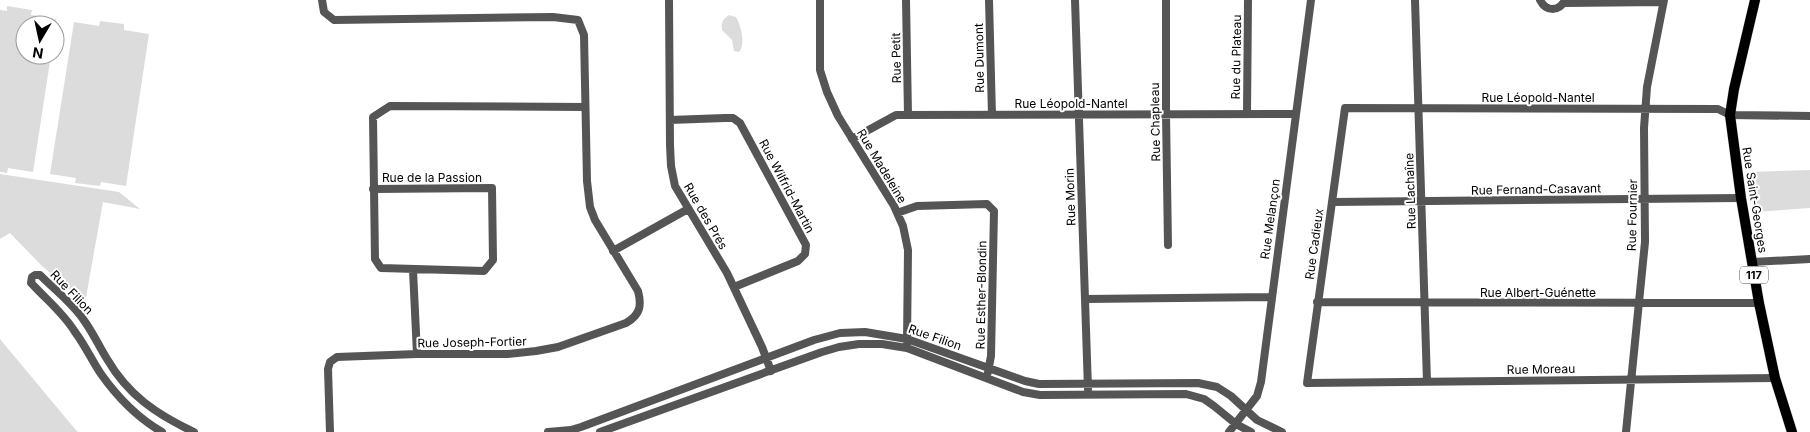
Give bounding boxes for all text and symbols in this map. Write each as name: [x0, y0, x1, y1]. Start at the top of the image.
street label: Rue du Plateau: [1228, 14, 1244, 100]
north arrow: [15, 15, 65, 65]
street label: Rue Dumont: [971, 23, 987, 93]
street label: Rue Petit: [888, 33, 904, 83]
text: N: [31, 44, 44, 63]
street label: Rue Chapleau: [1147, 82, 1163, 162]
street label: Rue Léopold-Nantel: [1481, 90, 1595, 105]
street label: Rue Léopold-Nantel: [1014, 96, 1128, 111]
street label: Rue Madeleine: [854, 126, 910, 206]
street label: Rue Wilfrid-Martin: [756, 137, 818, 235]
street label: Rue Saint-Georges: [1739, 146, 1771, 254]
street label: Rue Lachaîne: [1401, 153, 1419, 229]
street label: Rue Morin: [1061, 168, 1079, 226]
street label: Rue de la Passion: [382, 170, 482, 185]
street label: Rue Melançon: [1257, 178, 1283, 260]
street label: Rue Fournier: [1624, 178, 1640, 251]
street label: Rue des Prés: [681, 180, 731, 252]
street label: Rue Fernand-Casavant: [1471, 180, 1601, 198]
street label: Rue Cadieux: [1302, 207, 1326, 280]
street label: Rue Esther-Blondin: [973, 241, 989, 349]
road number: 117: [1740, 266, 1768, 284]
street label: Rue Filion: [47, 267, 97, 317]
street label: Rue Albert-Guénette: [1480, 285, 1596, 300]
street label: Rue Filion: [906, 321, 964, 353]
street label: Rue Joseph-Fortier: [417, 334, 527, 350]
street label: Rue Moreau: [1507, 361, 1575, 377]

